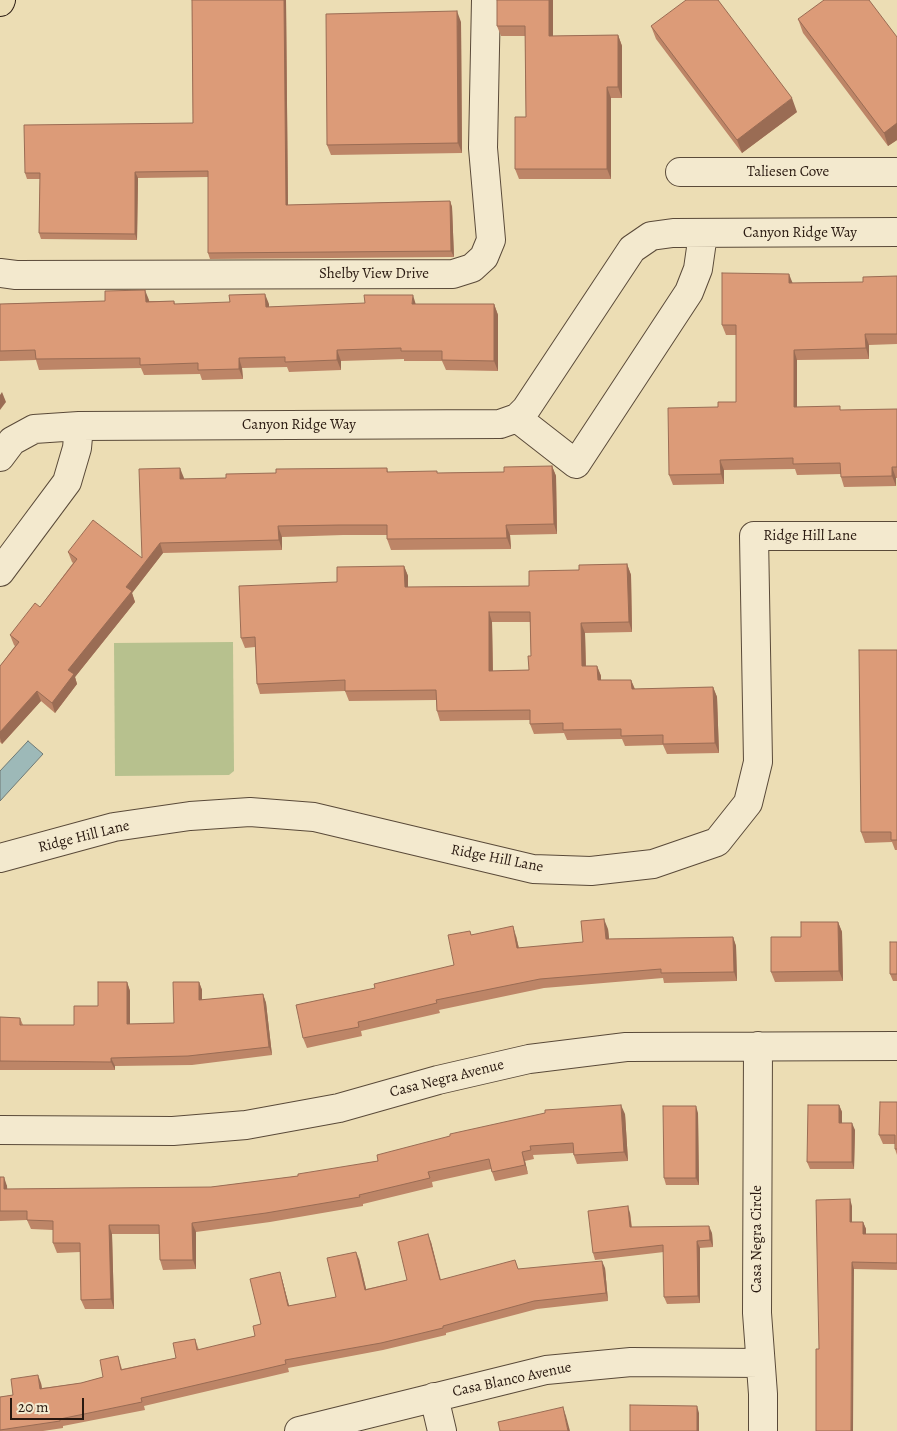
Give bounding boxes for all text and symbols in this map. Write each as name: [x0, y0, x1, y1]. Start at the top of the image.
street label: Taliesen Cove: [747, 163, 829, 181]
street label: Canyon Ridge Way: [743, 224, 857, 242]
street label: Shelby View Drive: [319, 265, 429, 283]
street label: Canyon Ridge Way: [242, 416, 356, 434]
street label: Ridge Hill Lane: [763, 527, 857, 545]
street label: Ridge Hill Lane: [36, 817, 132, 857]
street label: Ridge Hill Lane: [449, 841, 545, 877]
street label: Casa Negra Avenue: [388, 1056, 506, 1102]
street label: Casa Negra Circle: [748, 1185, 766, 1293]
street label: Casa Blanco Avenue: [451, 1359, 573, 1401]
scale bar: [12, 1388, 86, 1420]
text: 20 m: [18, 1397, 49, 1417]

